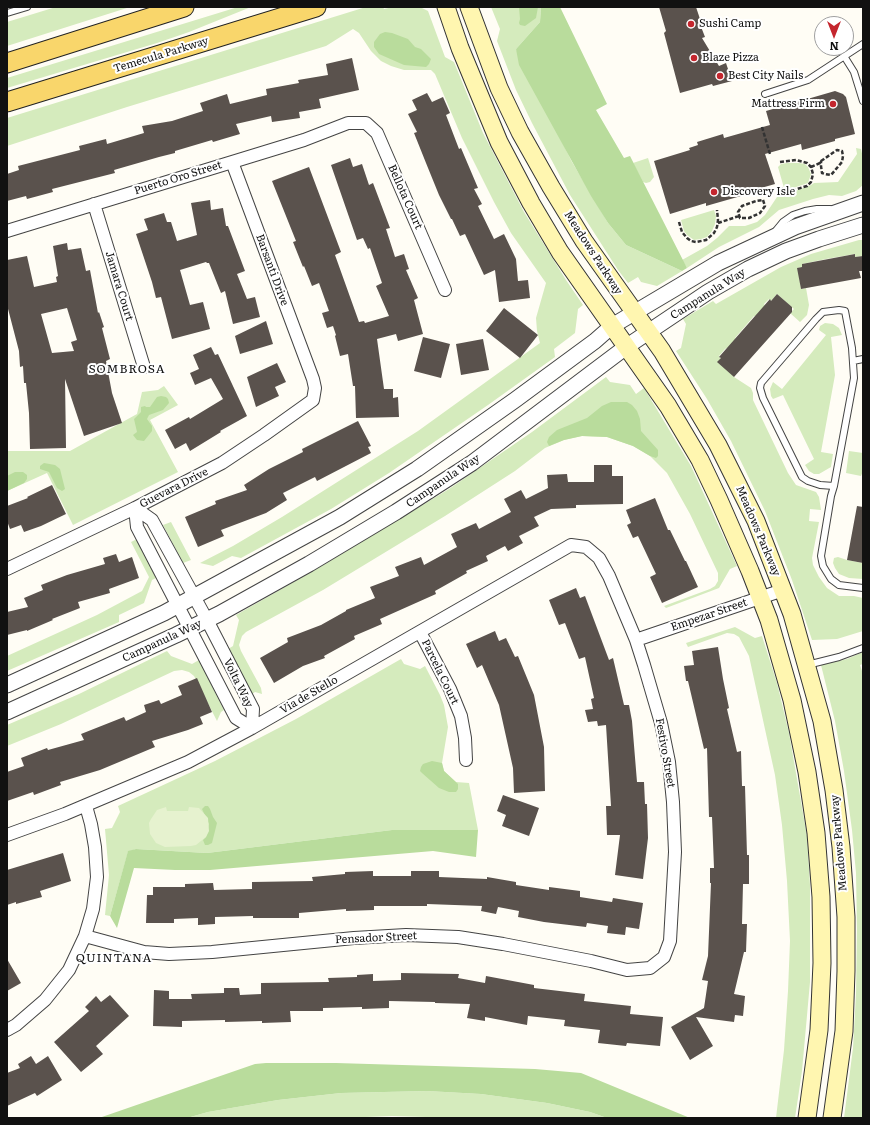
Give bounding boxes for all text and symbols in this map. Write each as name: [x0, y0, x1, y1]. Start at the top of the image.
north arrow: [814, 16, 854, 56]
place label: Sushi Camp: [699, 17, 761, 31]
marker: Sushi Camp: [686, 19, 696, 29]
street label: Temecula Parkway: [112, 34, 210, 76]
text: N: [829, 39, 839, 55]
place label: Blaze Pizza: [702, 51, 759, 65]
marker: Blaze Pizza: [689, 53, 699, 63]
place label: Best City Nails: [728, 69, 803, 83]
marker: Best City Nails: [715, 71, 725, 81]
place label: Mattress Firm: [751, 97, 825, 111]
marker: Mattress Firm: [828, 99, 838, 109]
street label: Puerto Oro Street: [133, 158, 223, 198]
street label: Bellota Court: [385, 163, 425, 231]
place label: Discovery Isle: [722, 185, 795, 199]
marker: Discovery Isle: [709, 187, 719, 197]
street label: Meadows Parkway: [561, 209, 625, 297]
street label: Barsanti Drive: [253, 232, 291, 308]
street label: Jamara Court: [102, 250, 136, 322]
street label: Campanula Way: [668, 266, 748, 322]
district label: SOMBROSA: [88, 362, 166, 376]
street label: Campanula Way: [404, 452, 482, 510]
street label: Guevara Drive: [138, 465, 210, 511]
street label: Meadows Parkway: [733, 484, 783, 578]
street label: Empezar Street: [669, 596, 749, 634]
street label: Campanula Way: [120, 617, 204, 665]
street label: Parcela Court: [418, 637, 462, 707]
street label: Volta Way: [220, 656, 256, 710]
street label: Via de Stello: [278, 673, 340, 717]
street label: Festivo Street: [652, 717, 678, 789]
street label: Meadows Parkway: [828, 794, 850, 892]
street label: Pensador Street: [335, 929, 417, 947]
district label: QUINTANA: [76, 951, 152, 965]

